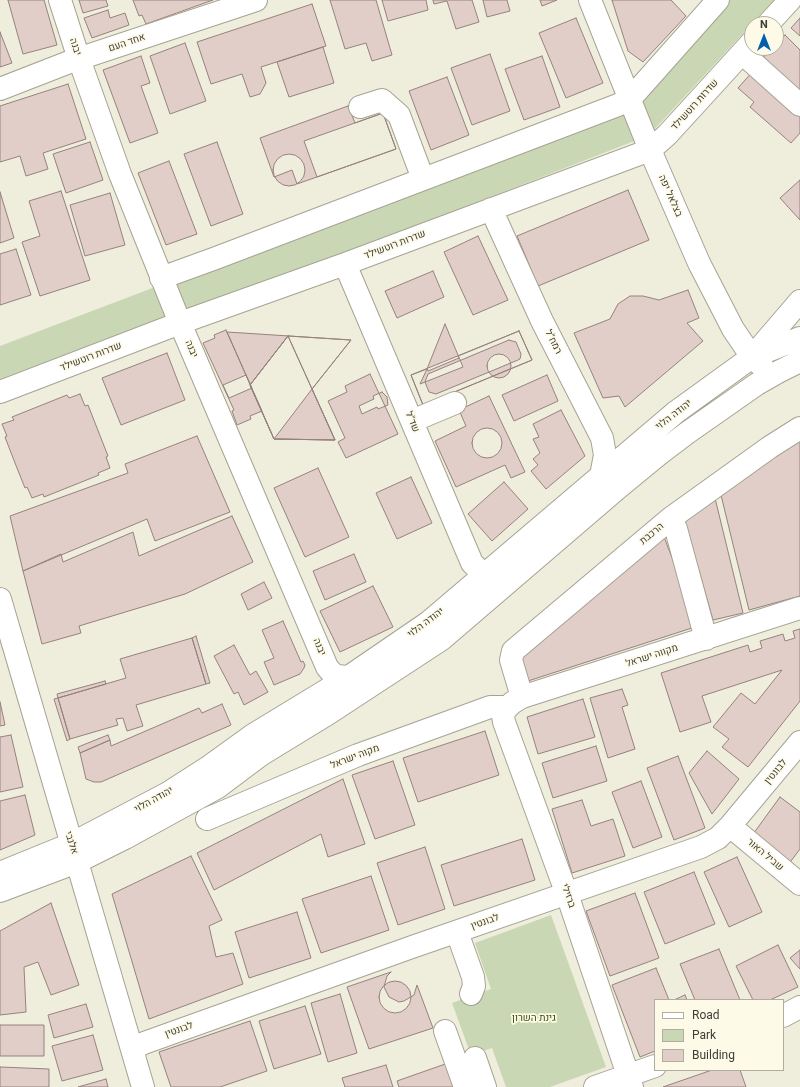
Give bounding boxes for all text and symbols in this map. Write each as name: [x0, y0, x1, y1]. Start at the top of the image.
north arrow: [744, 16, 784, 56]
text: N: [760, 18, 768, 31]
street label: אחד העם: [107, 31, 147, 55]
street label: יבנה: [67, 37, 83, 57]
street label: שדרות רוטשילד: [669, 77, 721, 133]
street label: בצלאל יפה: [655, 173, 685, 219]
street label: שדרות רוטשילד: [362, 228, 428, 262]
street label: רמח"ל: [542, 328, 564, 356]
street label: יבנה: [182, 338, 200, 360]
street label: שדרות רוטשילד: [58, 340, 124, 374]
street label: יהודה הלוי: [654, 397, 694, 433]
street label: שד"ל: [402, 410, 422, 434]
street label: הרכבת: [638, 521, 666, 547]
street label: יהודה הלוי: [405, 605, 447, 641]
street label: יבנה: [310, 636, 328, 658]
street label: מקווה ישראל: [624, 642, 680, 670]
street label: מקוה ישראל: [329, 742, 381, 772]
street label: לבונטין: [762, 757, 790, 787]
street label: יהודה הלוי: [133, 784, 175, 816]
street label: אלנבי: [62, 830, 80, 856]
street label: שביל האור: [744, 836, 786, 874]
street label: ברזילי: [558, 882, 578, 910]
street label: לבונטין: [469, 911, 501, 933]
legend: [654, 999, 784, 1071]
text: Road: [692, 1008, 720, 1022]
park label: גינת השרון: [512, 1012, 556, 1024]
street label: לבונטין: [163, 1019, 195, 1041]
text: Park: [692, 1028, 716, 1042]
text: Building: [692, 1048, 735, 1062]

